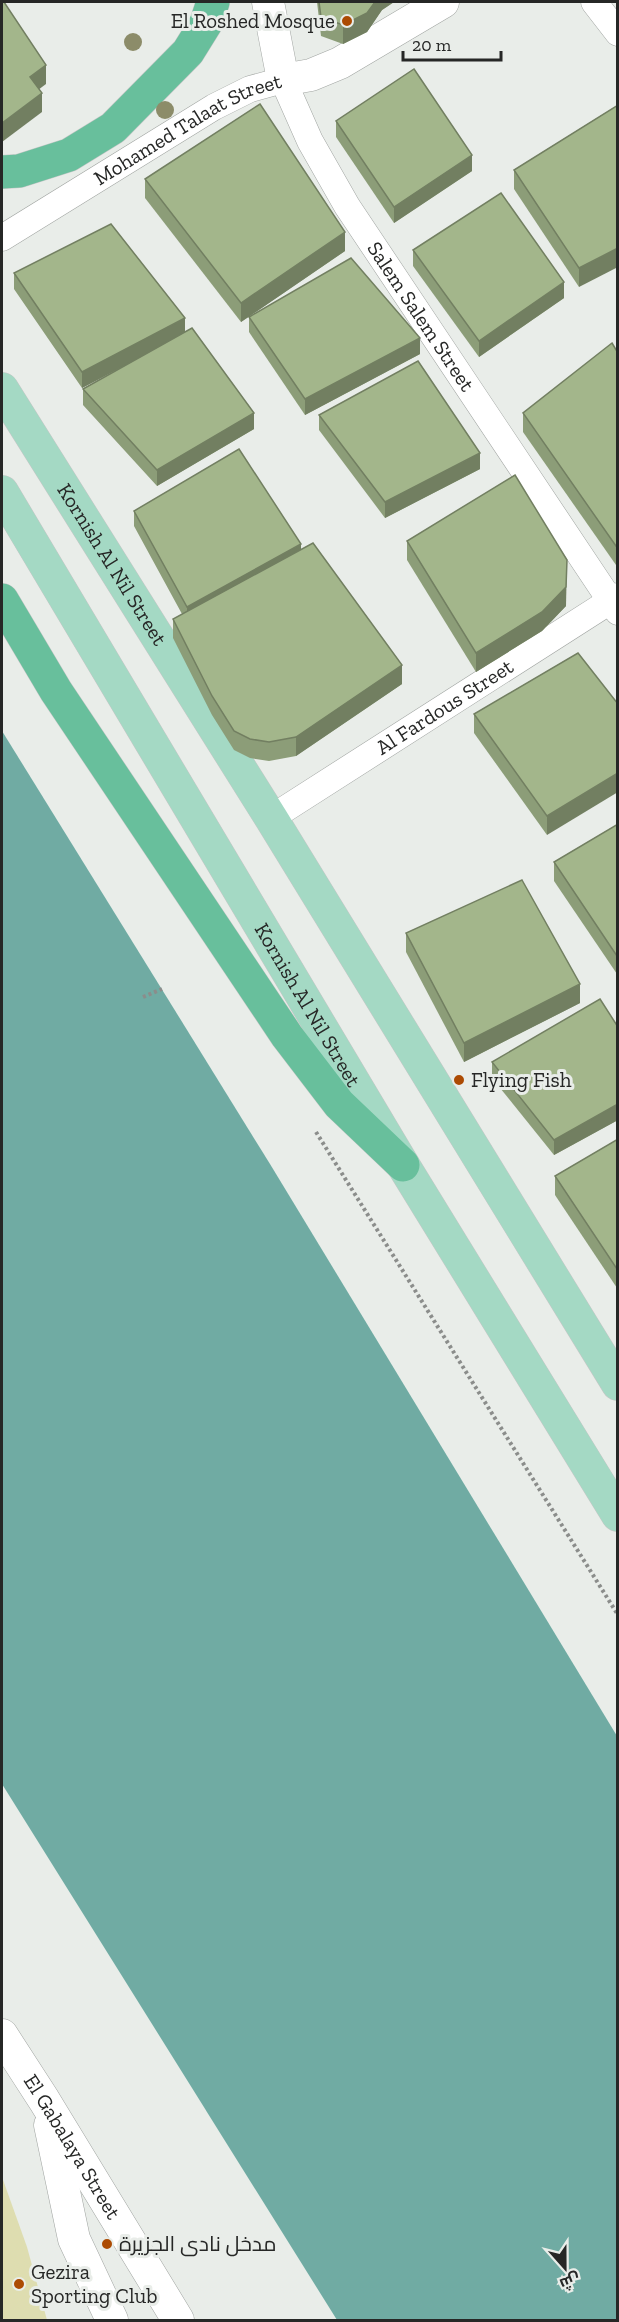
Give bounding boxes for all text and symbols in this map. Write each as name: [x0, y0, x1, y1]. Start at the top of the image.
place label: El Roshed Mosque: [171, 8, 335, 33]
marker: El Roshed Mosque: [340, 14, 354, 28]
scale bar: [403, 24, 500, 62]
text: 20 m: [412, 34, 452, 56]
street label: Mohamed Talaat Street: [89, 68, 284, 190]
street label: Salem Salem Street: [362, 237, 480, 396]
street label: Kornish Al Nil Street: [52, 479, 173, 650]
street label: Al Fardous Street: [371, 653, 518, 760]
street label: Kornish Al Nil Street: [250, 918, 367, 1091]
place label: Flying Fish: [471, 1067, 572, 1092]
marker: Flying Fish: [452, 1073, 466, 1087]
street label: El Gabalaya Street: [19, 2069, 127, 2224]
place label: مدخل نادى الجزيرة: [119, 2231, 277, 2257]
marker: مدخل نادى الجزيرة: [100, 2237, 114, 2251]
north arrow: [535, 2238, 595, 2298]
place label: Gezira Sporting Club: [31, 2259, 157, 2308]
text: ش: [557, 2269, 583, 2294]
marker: Gezira Sporting Club: [12, 2277, 26, 2291]

